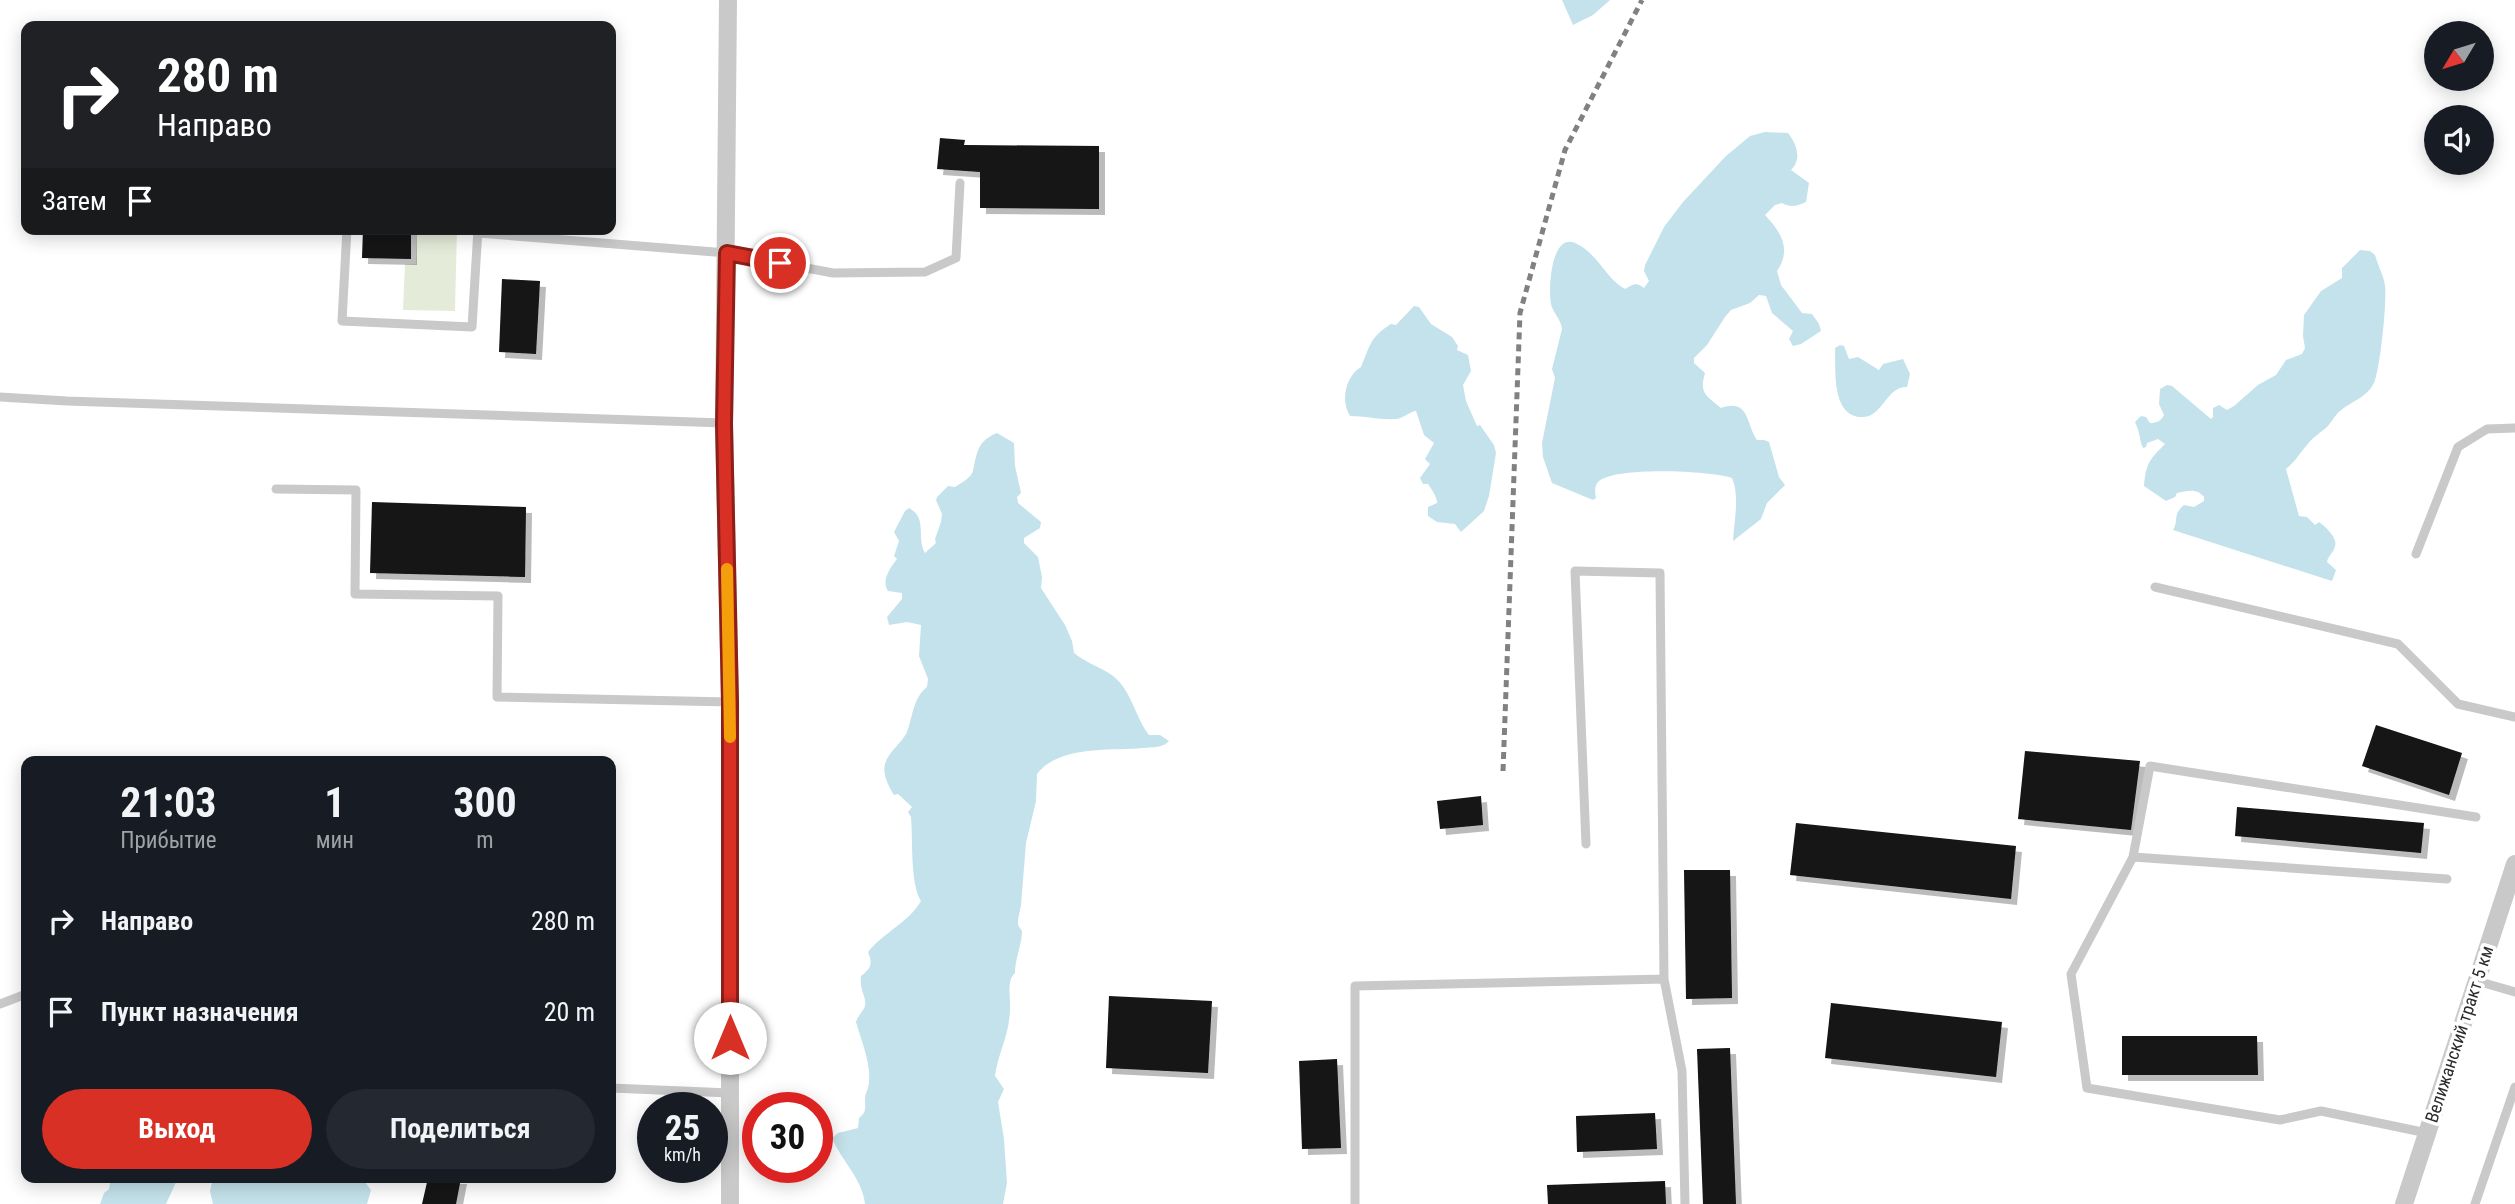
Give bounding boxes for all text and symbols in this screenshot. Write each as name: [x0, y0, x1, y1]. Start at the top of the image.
north arrow: [2424, 21, 2494, 91]
map controls: [2424, 21, 2494, 175]
text: 280 m: [157, 47, 279, 104]
icon: right: [42, 49, 133, 140]
button: sound: [2424, 105, 2494, 175]
text: Направо: [157, 106, 272, 144]
icon: arrive: [121, 182, 159, 220]
text: Затем: [42, 186, 107, 216]
pin: [750, 233, 810, 293]
icon: arrive: [761, 244, 799, 282]
text: 21:03: [120, 778, 217, 827]
text: 1: [324, 778, 345, 827]
text: 300: [453, 778, 517, 827]
text: Прибытие: [120, 827, 217, 854]
text: мин: [316, 827, 354, 854]
text: m: [476, 827, 494, 854]
icon: right: [42, 902, 80, 940]
text: Направо: [101, 906, 193, 936]
text: 280 m: [531, 906, 595, 936]
street label: Велижанский тракт 5 км: [2420, 943, 2498, 1125]
icon: arrive: [42, 993, 80, 1031]
text: Пункт назначения: [101, 997, 299, 1027]
text: 20 m: [544, 997, 595, 1027]
position arrow: [693, 1001, 767, 1075]
button: Выход: [42, 1089, 312, 1169]
button: Поделиться: [326, 1089, 595, 1169]
speed limit sign: 30: [742, 1092, 833, 1183]
text: 25: [665, 1108, 700, 1149]
text: km/h: [664, 1144, 701, 1165]

